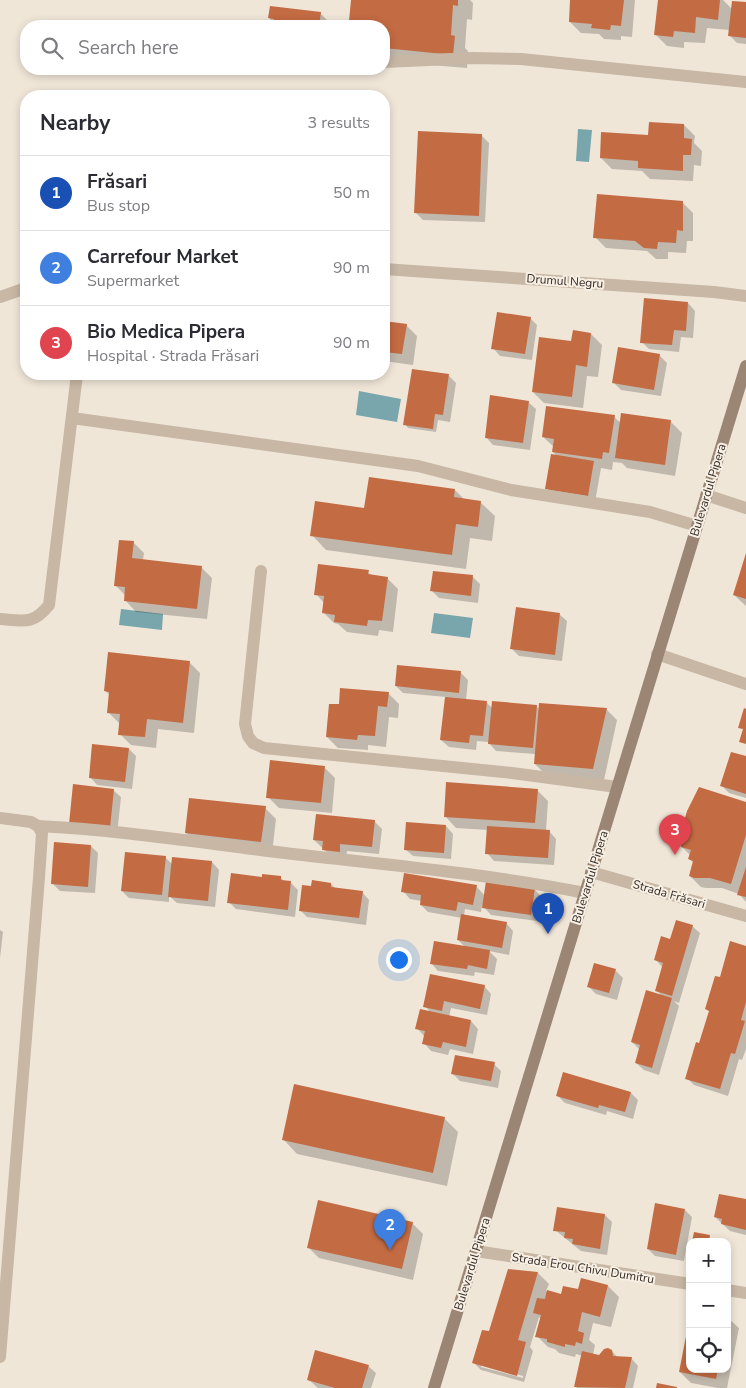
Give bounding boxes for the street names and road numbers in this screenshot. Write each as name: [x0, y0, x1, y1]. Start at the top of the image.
street label: Drumul Negru: [526, 270, 604, 292]
street label: Bulevardul Pipera: [686, 442, 730, 538]
street label: Bulevardul Pipera: [568, 829, 612, 925]
street label: Strada Frăsari: [631, 876, 707, 912]
street label: Bulevardul Pipera: [450, 1216, 494, 1312]
street label: Strada Erou Chivu Dumitru: [511, 1249, 655, 1287]

